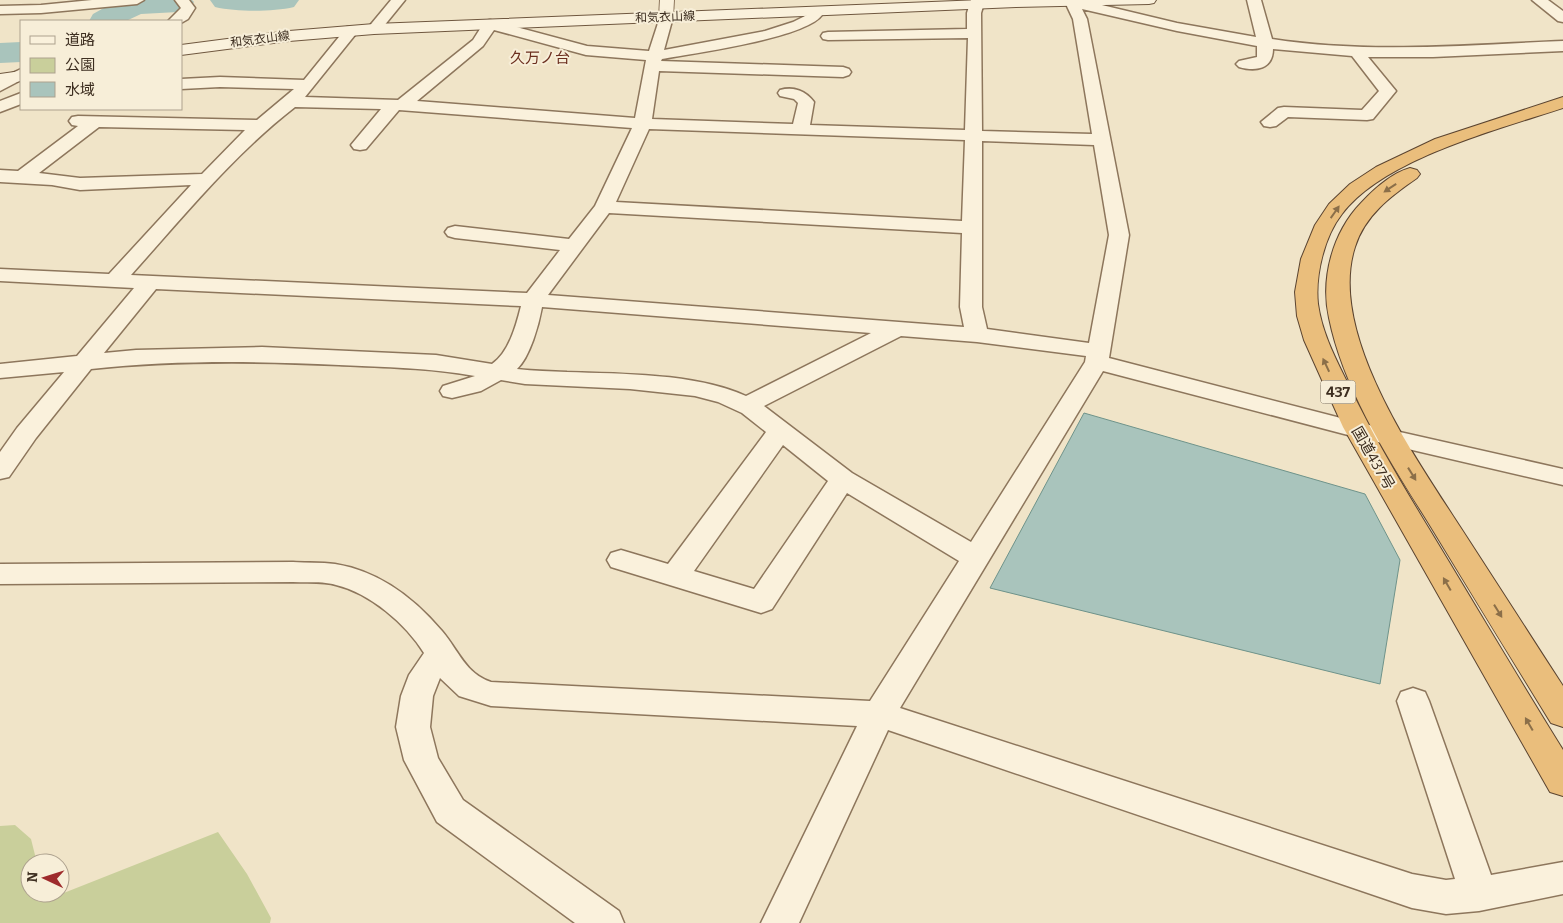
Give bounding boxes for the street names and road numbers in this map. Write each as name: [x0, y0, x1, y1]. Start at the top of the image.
street label: 和気衣山線: [635, 9, 695, 25]
street label: 和気衣山線: [229, 28, 291, 50]
road number: 437: [1320, 381, 1356, 404]
street label: 国道437号: [1348, 423, 1398, 493]

